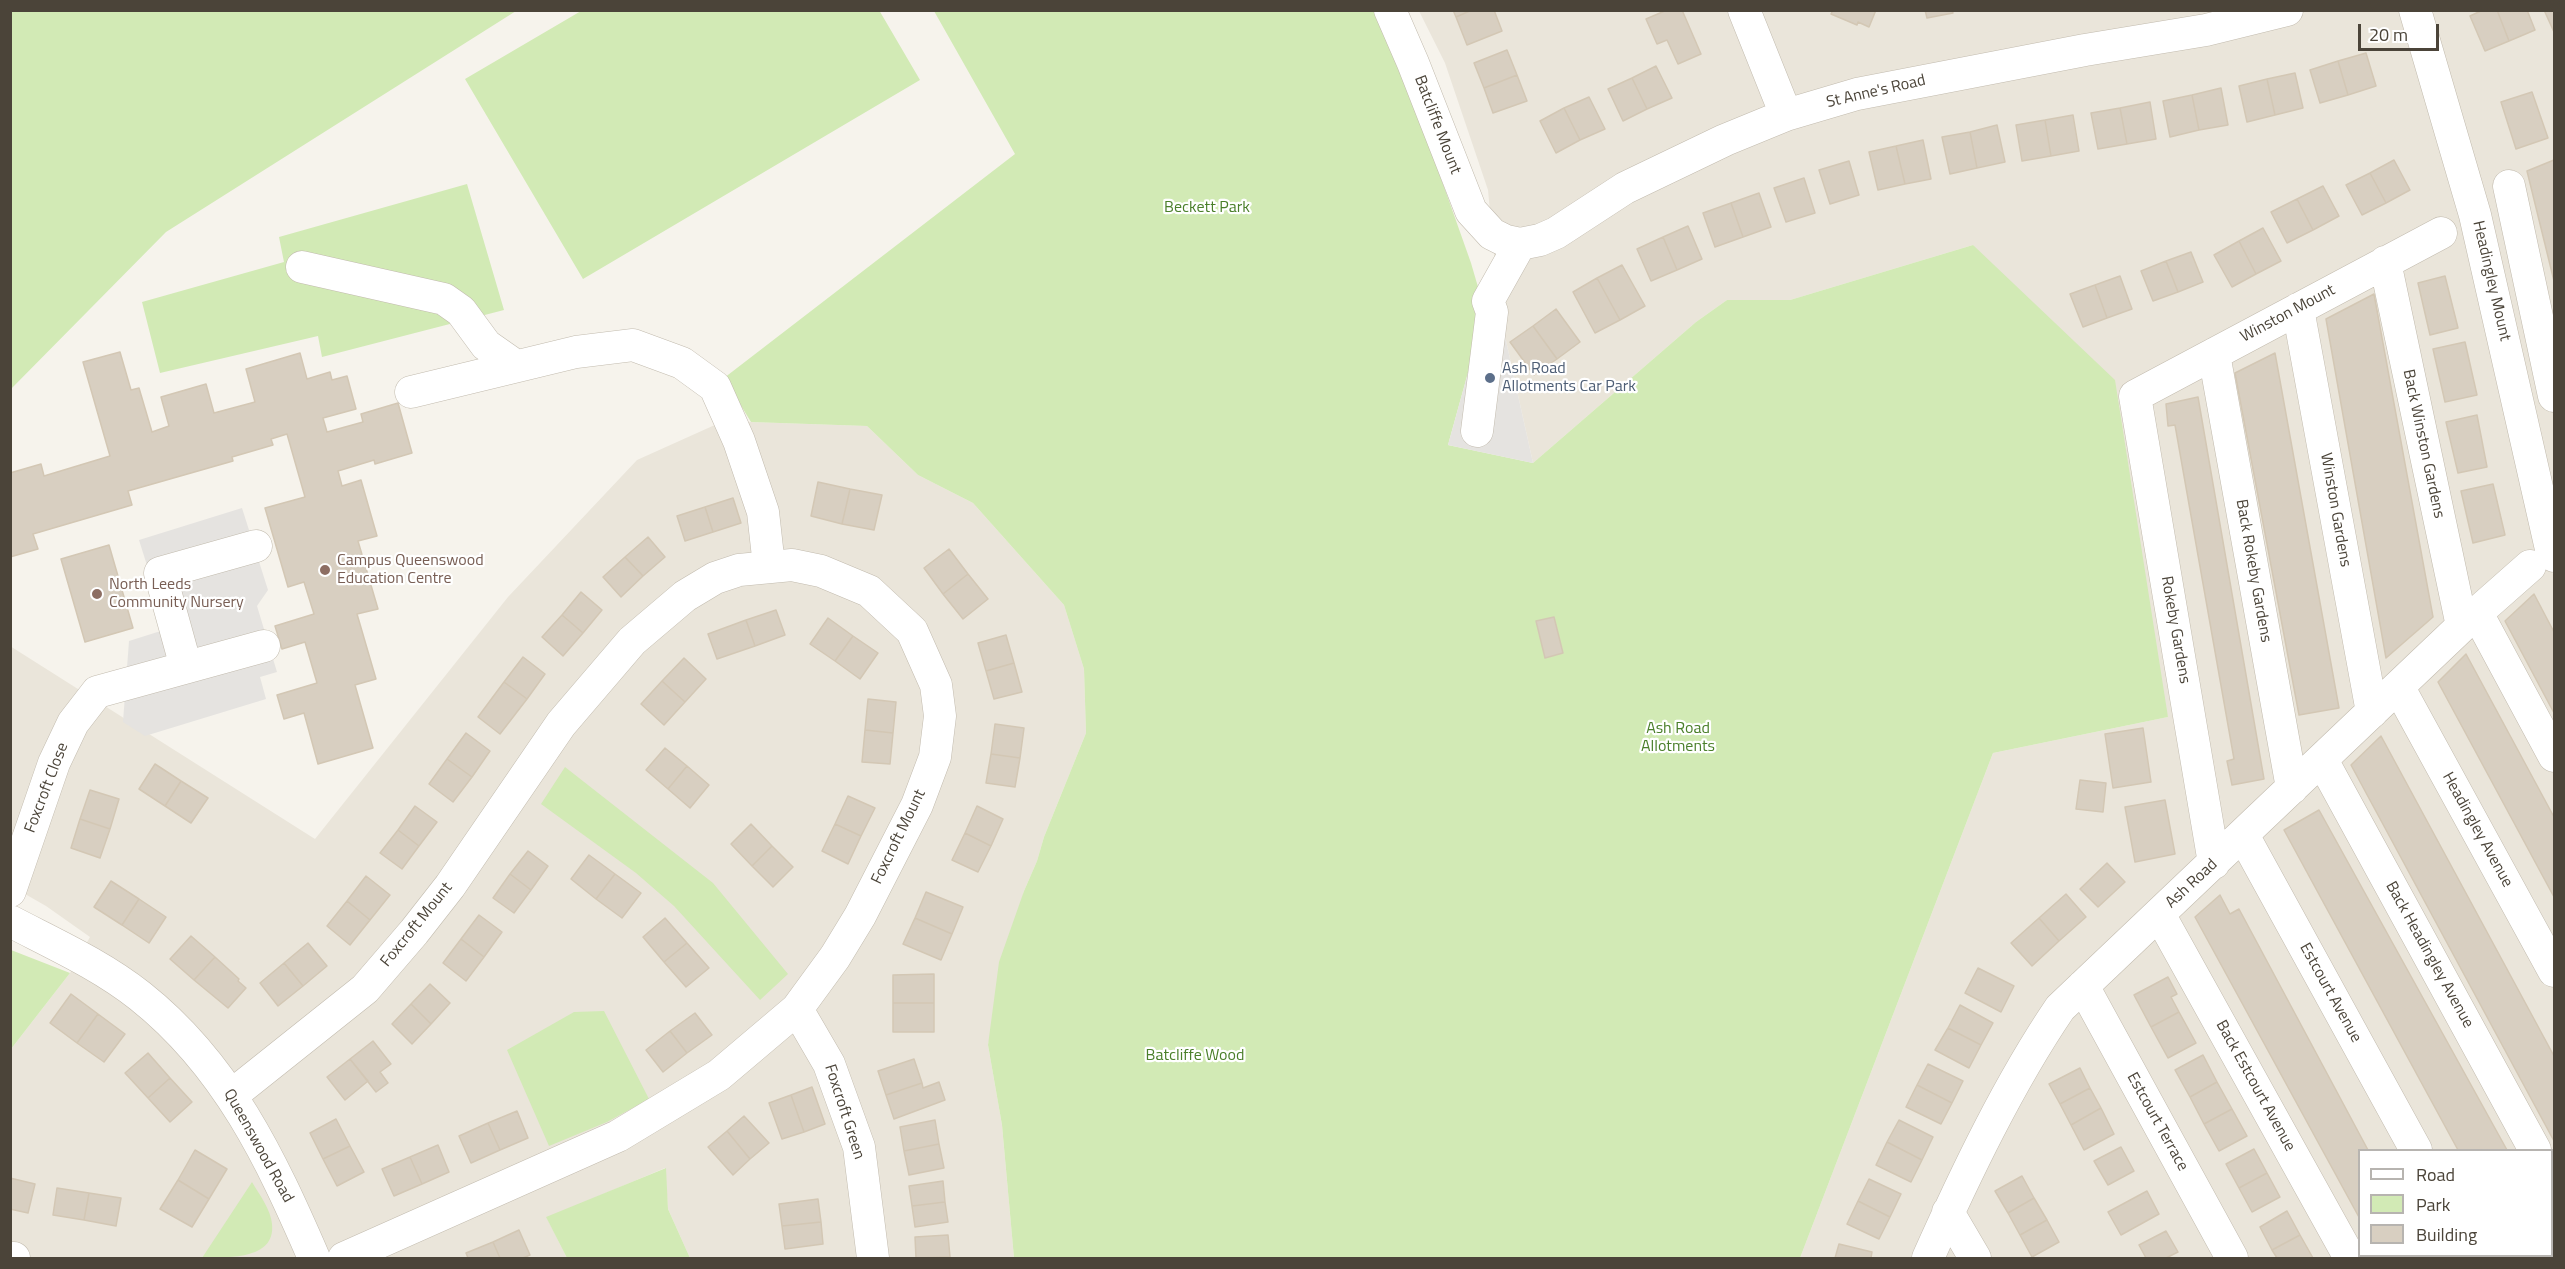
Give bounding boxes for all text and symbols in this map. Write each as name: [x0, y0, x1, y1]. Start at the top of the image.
scale bar: [2361, 12, 2442, 50]
text: 20 m: [2369, 21, 2408, 48]
street label: St Anne's Road: [1825, 71, 1927, 113]
street label: Batcliffe Mount: [1409, 73, 1465, 177]
park label: Beckett Park: [1164, 198, 1250, 218]
street label: Headingley Mount: [2468, 219, 2514, 343]
street label: Winston Mount: [2237, 281, 2339, 347]
place label: Ash Road Allotments Car Park: [1502, 359, 1636, 397]
street label: Back Winston Gardens: [2398, 368, 2448, 520]
marker: Ash Road Allotments Car Park: [1483, 371, 1497, 385]
street label: Winston Gardens: [2316, 451, 2354, 569]
street label: Back Rokeby Gardens: [2231, 498, 2275, 644]
place label: Campus Queenswood Education Centre: [337, 551, 484, 589]
marker: Campus Queenswood Education Centre: [318, 563, 332, 577]
place label: North Leeds Community Nursery: [109, 575, 244, 613]
street label: Rokeby Gardens: [2156, 575, 2194, 685]
marker: North Leeds Community Nursery: [90, 587, 104, 601]
park label: Ash Road Allotments: [1641, 719, 1715, 757]
street label: Foxcroft Close: [21, 740, 73, 836]
street label: Headingley Avenue: [2437, 769, 2517, 891]
street label: Foxcroft Mount: [868, 786, 930, 888]
street label: Ash Road: [2162, 855, 2222, 913]
street label: Back Headingley Avenue: [2381, 878, 2477, 1032]
street label: Foxcroft Mount: [377, 879, 457, 971]
street label: Estcourt Avenue: [2295, 940, 2365, 1046]
street label: Back Estcourt Avenue: [2211, 1017, 2299, 1155]
park label: Batcliffe Wood: [1146, 1046, 1244, 1066]
street label: Foxcroft Green: [820, 1062, 868, 1162]
street label: Estcourt Terrace: [2122, 1069, 2192, 1175]
street label: Queenswood Road: [219, 1086, 297, 1206]
legend: [2358, 1149, 2553, 1257]
text: Road: [2416, 1161, 2455, 1188]
text: Park: [2416, 1191, 2450, 1218]
text: Building: [2416, 1221, 2477, 1248]

